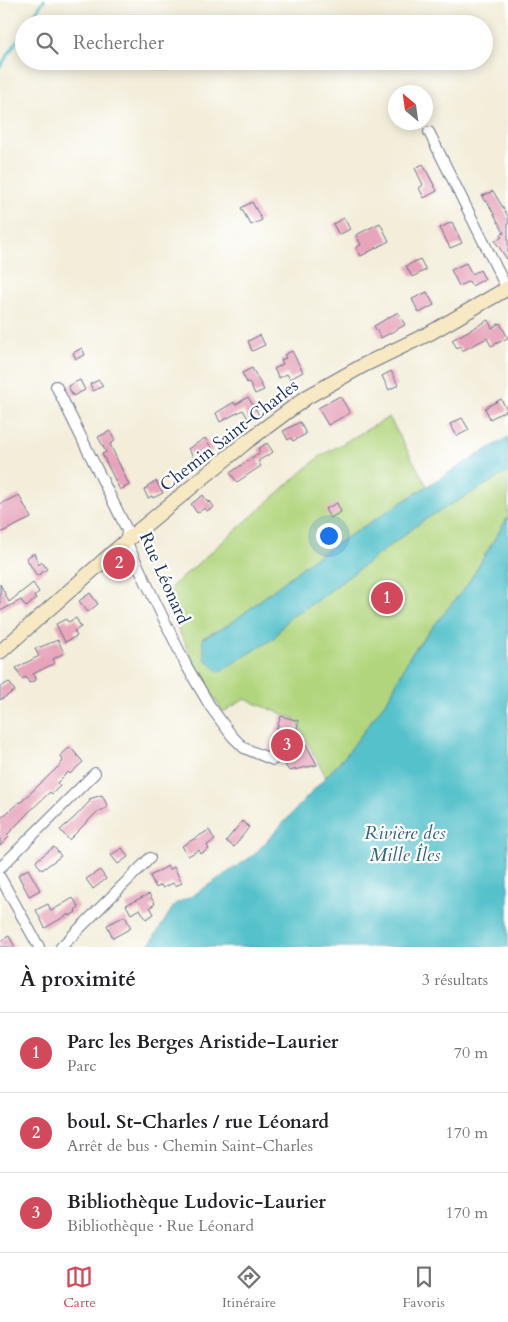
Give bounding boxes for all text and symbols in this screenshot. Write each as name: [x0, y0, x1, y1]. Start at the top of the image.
search box: [15, 15, 493, 70]
icon: search: [33, 29, 61, 57]
text: Rechercher: [73, 30, 164, 56]
north arrow: [388, 85, 433, 130]
street label: Chemin Saint-Charles: [155, 373, 304, 497]
your location: [316, 523, 342, 549]
street label: Rue Léonard: [133, 528, 196, 629]
pin: 2: [103, 544, 135, 582]
pin: 1: [371, 579, 403, 617]
pin: 3: [271, 726, 303, 764]
water label: Rivière des Mille Îles: [364, 820, 446, 868]
text: À proximité: [20, 965, 136, 994]
text: 3 résultats: [422, 969, 488, 991]
text: Parc les Berges Aristide-Laurier: [67, 1029, 338, 1055]
text: 1: [32, 1042, 40, 1064]
text: 70 m: [454, 1042, 488, 1064]
text: Parc: [67, 1055, 97, 1077]
text: boul. St-Charles / rue Léonard: [67, 1109, 329, 1135]
text: 2: [32, 1122, 40, 1144]
text: 170 m: [446, 1122, 488, 1144]
text: Arrêt de bus · Chemin Saint-Charles: [67, 1135, 313, 1157]
text: Bibliothèque Ludovic-Laurier: [67, 1189, 326, 1215]
text: 3: [32, 1202, 40, 1224]
text: 170 m: [446, 1202, 488, 1224]
text: Bibliothèque · Rue Léonard: [67, 1215, 254, 1237]
tab: Carte: [63, 1263, 96, 1312]
tab: Itinéraire: [222, 1263, 276, 1312]
tab: Favoris: [402, 1263, 445, 1312]

